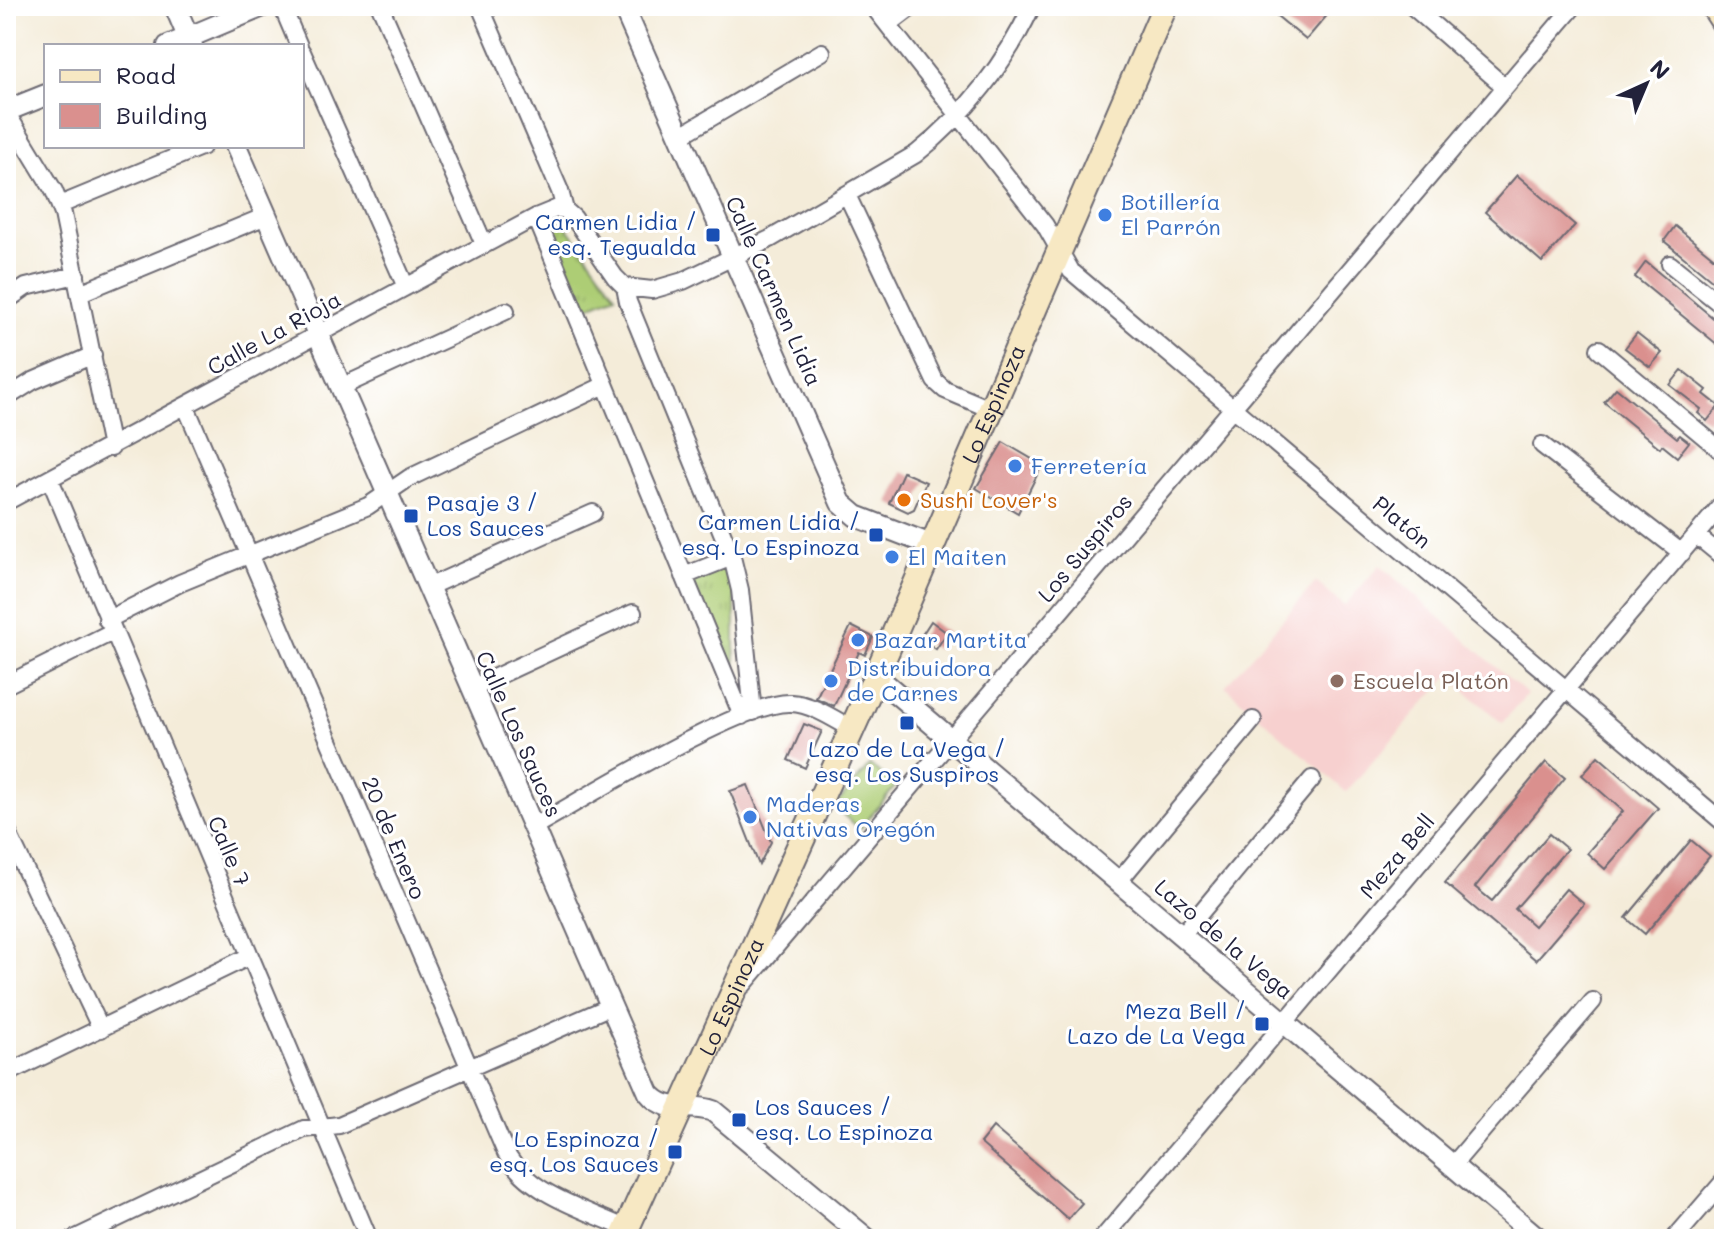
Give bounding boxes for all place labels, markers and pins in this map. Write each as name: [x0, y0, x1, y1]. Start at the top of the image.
place label: Botillería El Parrón: [1121, 187, 1221, 241]
marker: Botillería El Parrón: [1096, 206, 1114, 224]
place label: Carmen Lidia / esq. Tegualda: [535, 207, 697, 261]
marker: Carmen Lidia / esq. Tegualda: [704, 226, 722, 244]
place label: Ferretería: [1031, 451, 1148, 480]
marker: Ferretería: [1006, 457, 1024, 475]
place label: Sushi Lover's: [920, 485, 1058, 514]
place label: Pasaje 3 / Los Sauces: [427, 488, 545, 542]
marker: Sushi Lover's: [895, 491, 913, 509]
marker: Pasaje 3 / Los Sauces: [402, 507, 420, 525]
place label: Carmen Lidia / esq. Lo Espinoza: [682, 507, 860, 561]
marker: Carmen Lidia / esq. Lo Espinoza: [867, 526, 885, 544]
place label: El Maiten: [908, 542, 1007, 571]
marker: El Maiten: [883, 548, 901, 566]
place label: Bazar Martita: [874, 625, 1027, 654]
marker: Bazar Martita: [849, 631, 867, 649]
place label: Distribuidora de Carnes: [847, 653, 992, 707]
place label: Escuela Platón: [1353, 666, 1509, 695]
marker: Distribuidora de Carnes: [822, 672, 840, 690]
marker: Escuela Platón: [1328, 672, 1346, 690]
marker: Lazo de La Vega / esq. Los Suspiros: [898, 714, 916, 732]
place label: Lazo de La Vega / esq. Los Suspiros: [808, 734, 1006, 788]
place label: Maderas Nativas Oregón: [766, 789, 936, 843]
marker: Maderas Nativas Oregón: [741, 808, 759, 826]
place label: Meza Bell / Lazo de La Vega: [1067, 996, 1246, 1050]
marker: Meza Bell / Lazo de La Vega: [1253, 1015, 1271, 1033]
place label: Los Sauces / esq. Lo Espinoza: [755, 1092, 933, 1146]
marker: Los Sauces / esq. Lo Espinoza: [730, 1111, 748, 1129]
place label: Lo Espinoza / esq. Los Sauces: [489, 1124, 659, 1178]
marker: Lo Espinoza / esq. Los Sauces: [666, 1143, 684, 1161]

